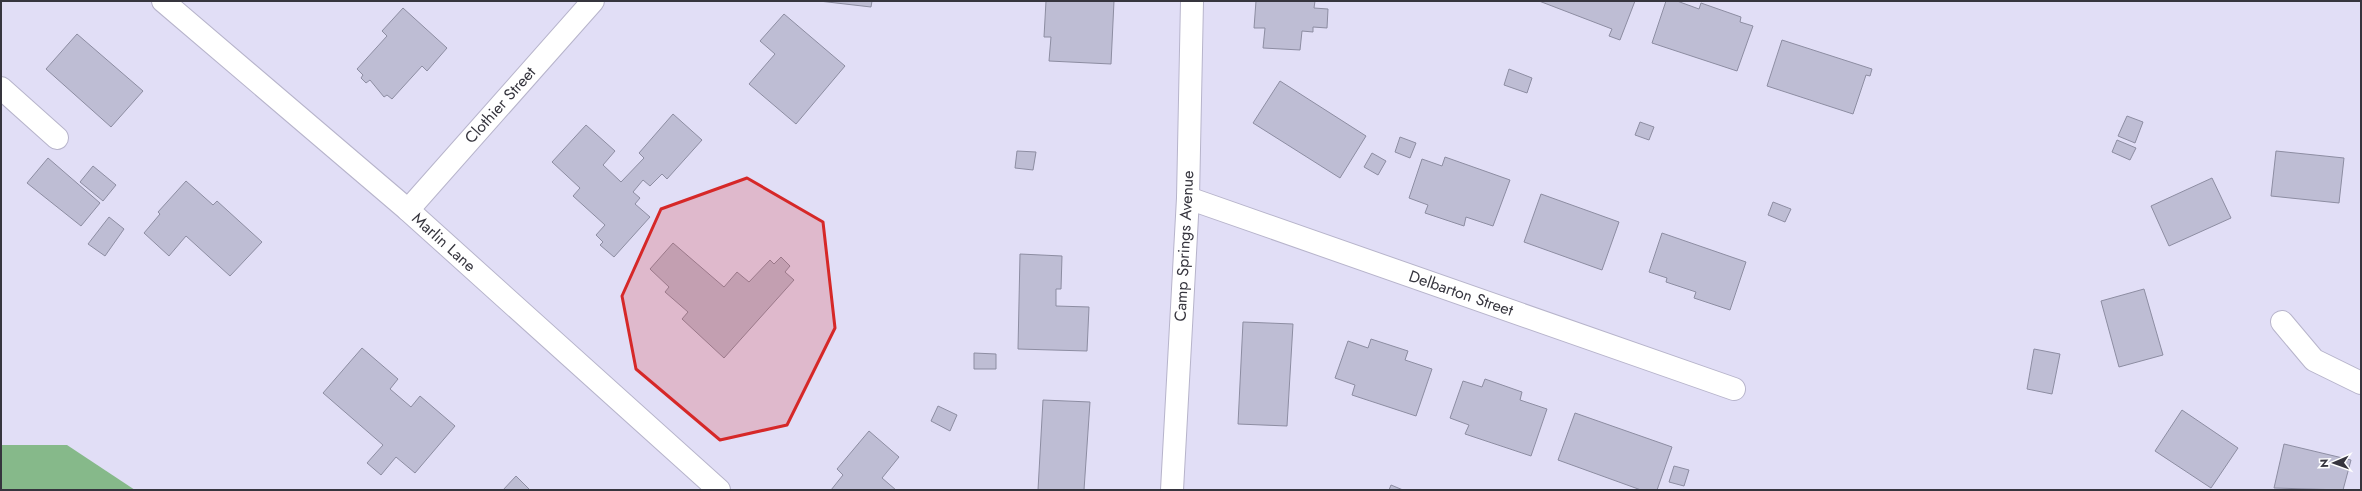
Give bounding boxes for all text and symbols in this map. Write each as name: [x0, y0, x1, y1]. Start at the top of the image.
street label: Clothier Street: [459, 61, 541, 149]
street label: Camp Springs Avenue: [1169, 170, 1199, 322]
street label: Marlin Lane: [407, 207, 481, 277]
street label: Delbarton Street: [1406, 264, 1516, 322]
north arrow: [2314, 443, 2354, 483]
text: N: [2316, 459, 2332, 468]

